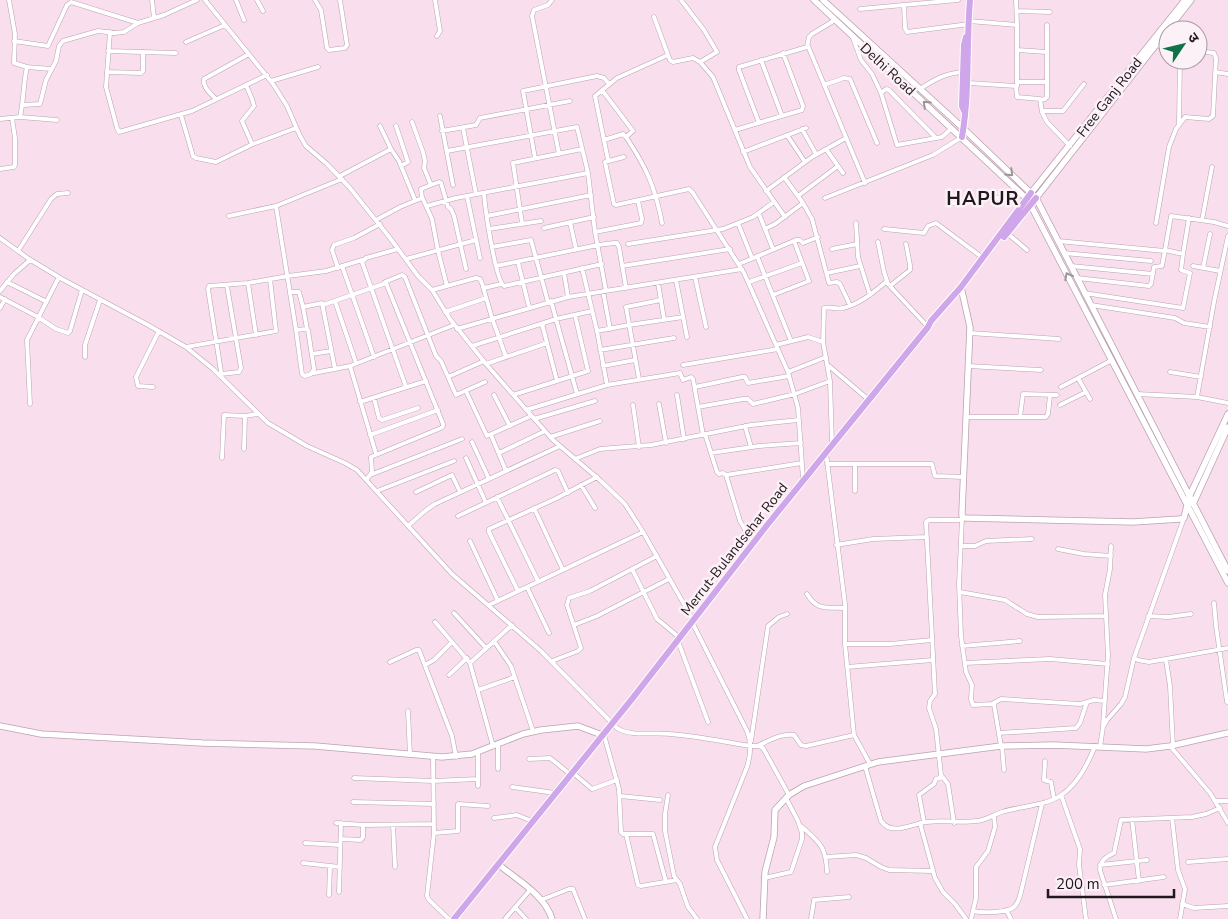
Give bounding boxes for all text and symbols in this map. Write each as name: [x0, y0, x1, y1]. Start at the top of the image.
north arrow: [1158, 20, 1208, 70]
text: उ: [1183, 29, 1204, 47]
street label: Delhi Road: [856, 39, 920, 100]
street label: Free Ganj Road: [1072, 54, 1146, 141]
one-way arrow: [923, 101, 932, 110]
one-way arrow: [1004, 167, 1013, 176]
district label: HAPUR: [946, 186, 1020, 212]
one-way arrow: [1064, 273, 1074, 282]
street label: Merrut-Bulandsehar Road: [677, 479, 792, 620]
scale bar: [1048, 866, 1174, 898]
text: 200 m: [1056, 874, 1100, 894]

